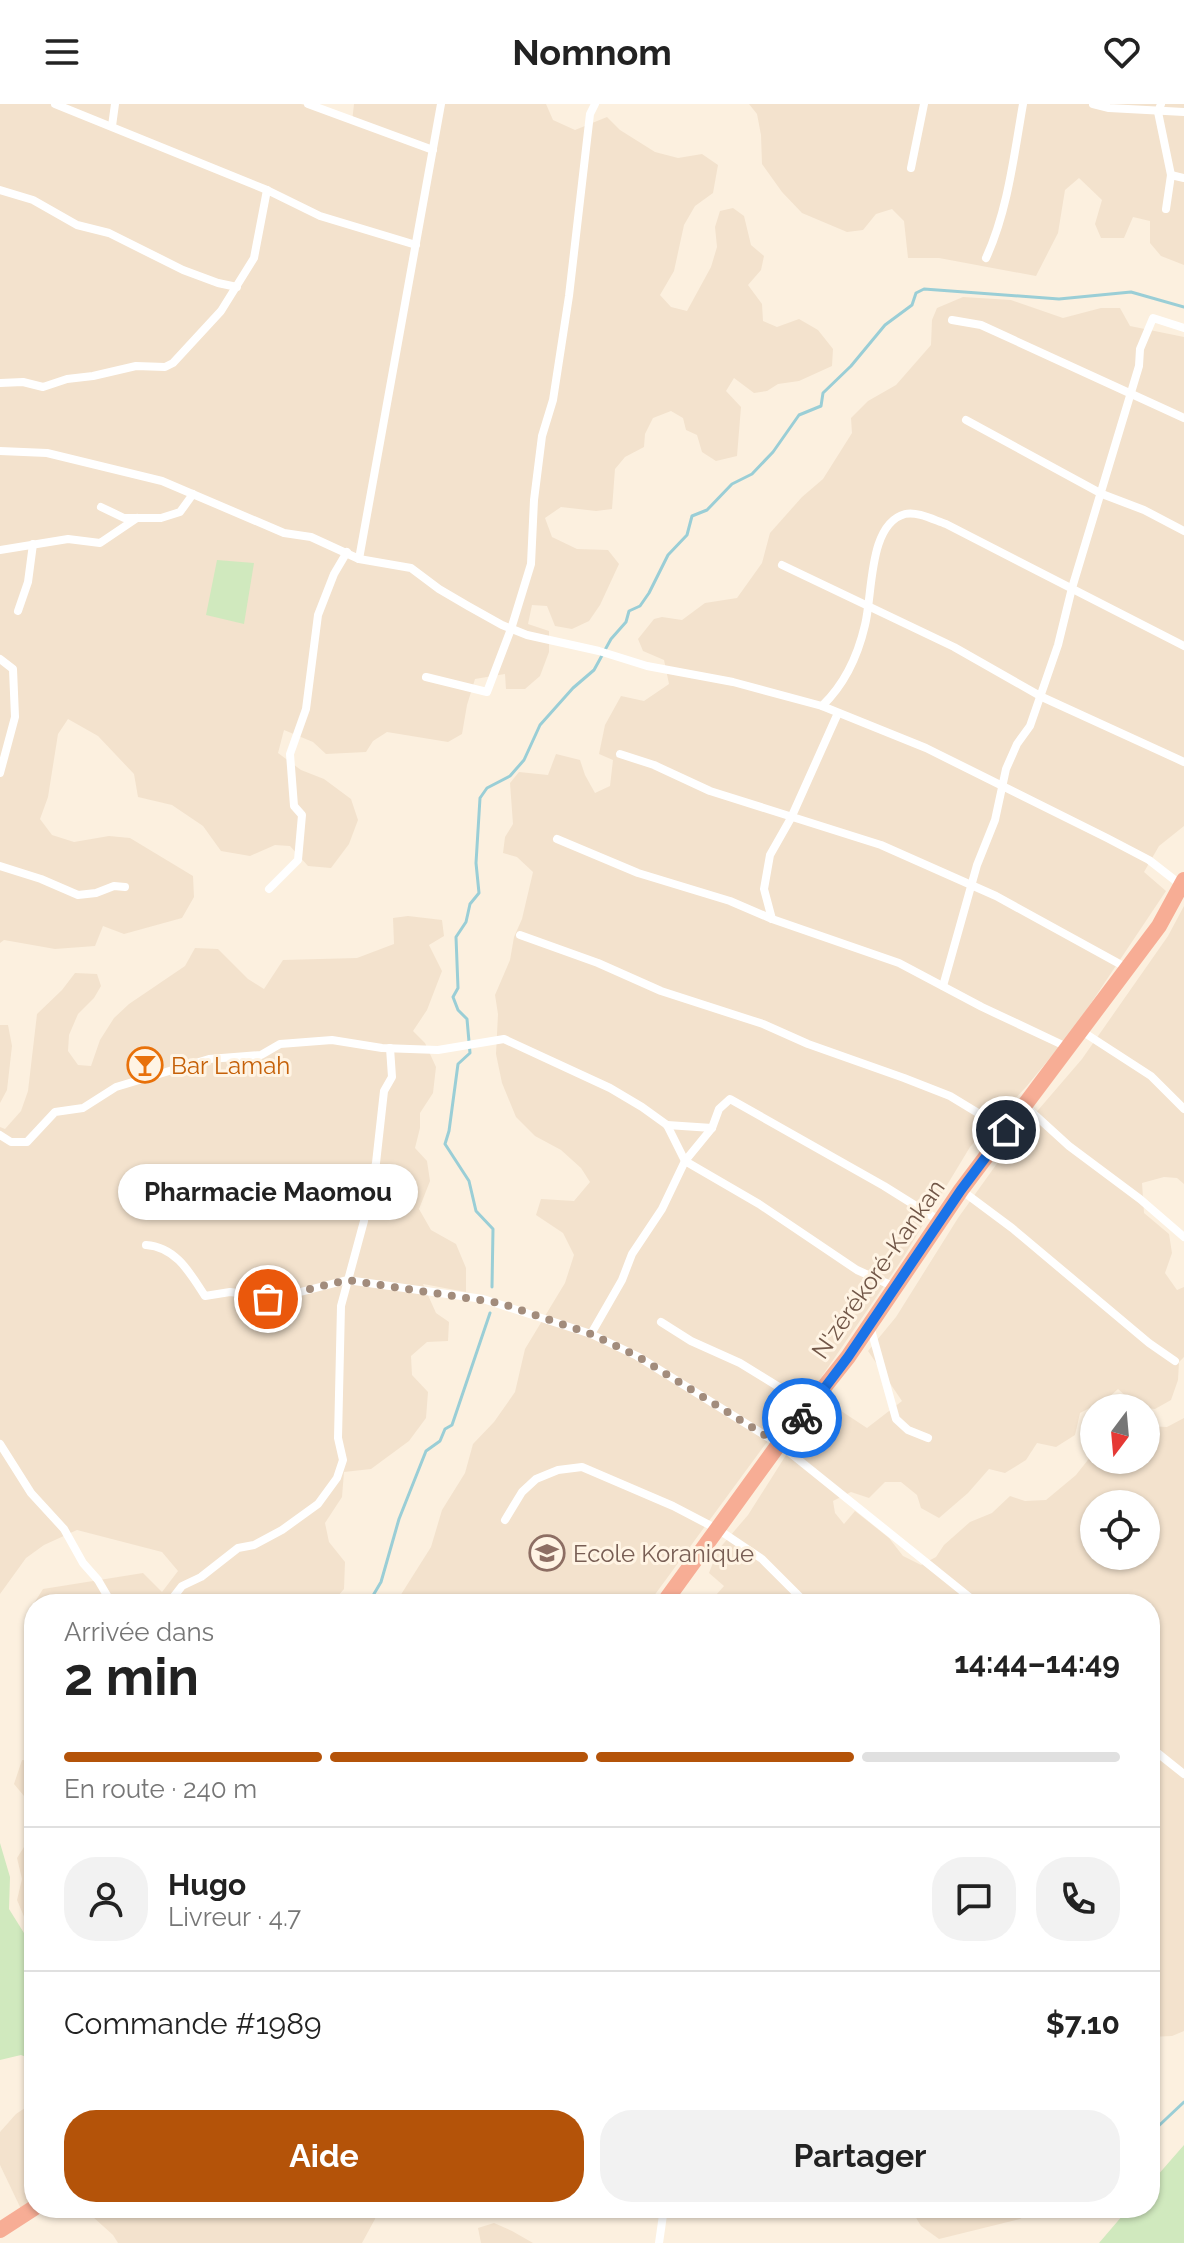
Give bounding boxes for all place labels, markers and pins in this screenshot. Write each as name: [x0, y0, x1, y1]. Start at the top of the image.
bar icon: Bar Lamah: [126, 1046, 164, 1084]
place label: Bar Lamah: [171, 1051, 290, 1080]
pin: [972, 1096, 1040, 1164]
callout: Pharmacie Maomou: [118, 1163, 418, 1219]
pin: [234, 1265, 302, 1333]
school or university icon: Ecole Koranique: [528, 1534, 566, 1572]
place label: Ecole Koranique: [573, 1539, 754, 1568]

